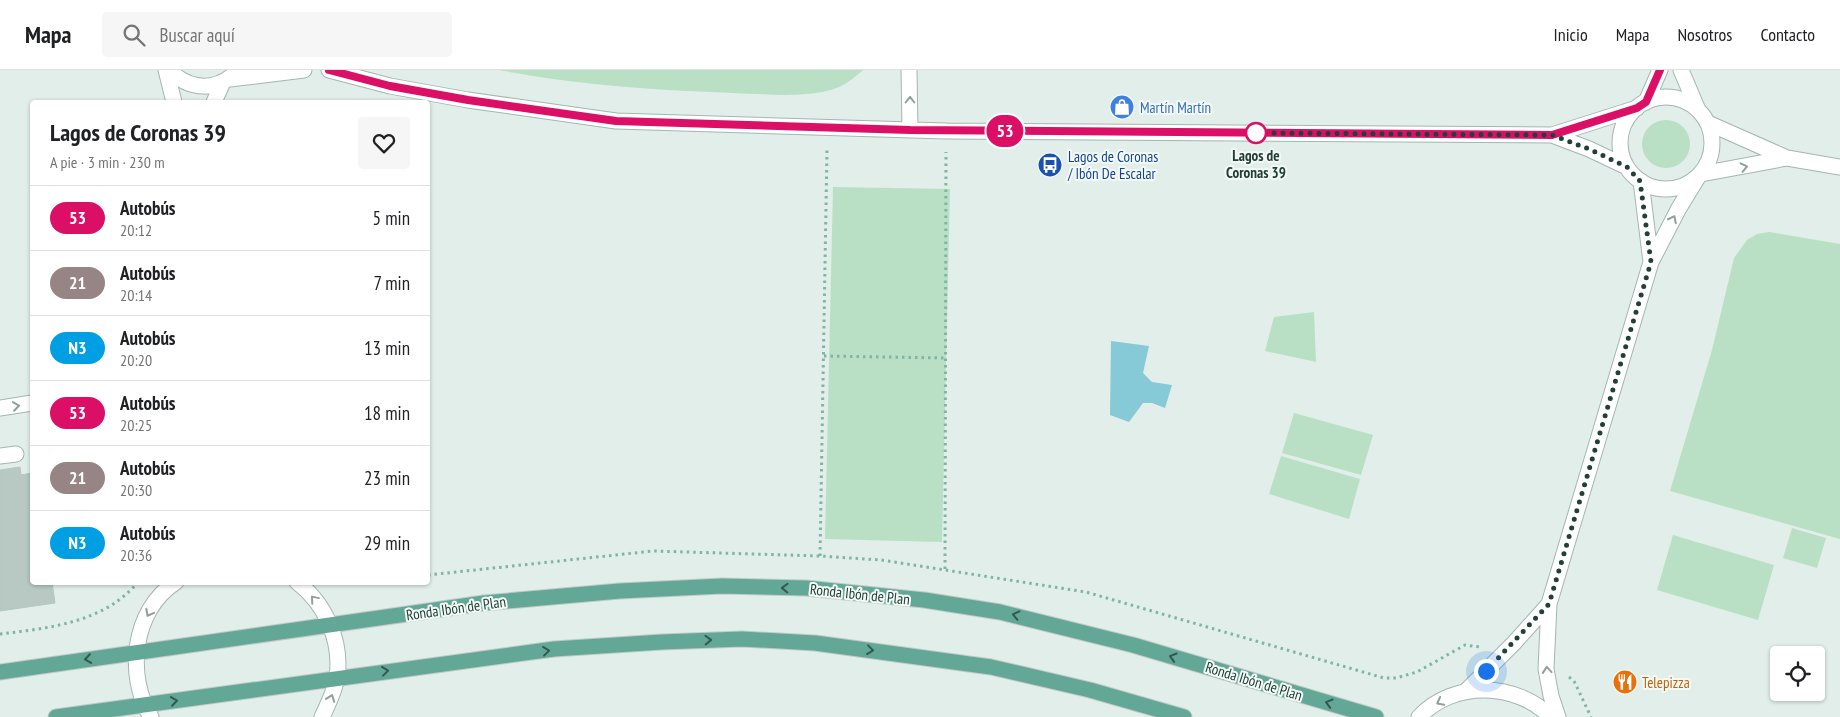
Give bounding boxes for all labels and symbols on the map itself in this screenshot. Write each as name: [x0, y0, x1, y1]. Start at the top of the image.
shop icon: Martín Martín: [1109, 94, 1135, 120]
one-way arrow: [905, 96, 915, 104]
place label: Martín Martín: [1140, 98, 1211, 117]
line badge: 53: [982, 115, 1028, 147]
marker: Lagos de Coronas 39: [1245, 122, 1267, 144]
place label: Lagos de Coronas 39: [1226, 146, 1286, 182]
place label: Lagos de Coronas / Ibón De Escalar: [1067, 147, 1158, 183]
bus stop icon: Lagos de Coronas / Ibón De Escalar: [1037, 152, 1063, 178]
one-way arrow: [1739, 162, 1748, 173]
one-way arrow: [1667, 215, 1677, 224]
one-way arrow: [12, 401, 21, 411]
street label: Ronda Ibón de Plan: [809, 579, 911, 609]
one-way arrow: [781, 582, 789, 593]
street label: Ronda Ibón de Plan: [405, 592, 507, 624]
one-way arrow: [311, 596, 320, 605]
one-way arrow: [145, 608, 155, 617]
one-way arrow: [1011, 610, 1020, 621]
one-way arrow: [705, 635, 713, 645]
one-way arrow: [867, 644, 875, 655]
one-way arrow: [542, 646, 551, 656]
one-way arrow: [1169, 652, 1178, 662]
one-way arrow: [83, 654, 92, 664]
street label: Ronda Ibón de Plan: [1203, 657, 1305, 705]
your location: [1474, 659, 1499, 684]
one-way arrow: [381, 666, 389, 677]
one-way arrow: [1541, 666, 1552, 674]
restaurant icon: Telepizza: [1612, 669, 1638, 695]
place label: Telepizza: [1642, 673, 1690, 692]
one-way arrow: [325, 694, 335, 702]
one-way arrow: [170, 696, 178, 707]
one-way arrow: [1437, 696, 1446, 706]
one-way arrow: [1325, 699, 1333, 709]

